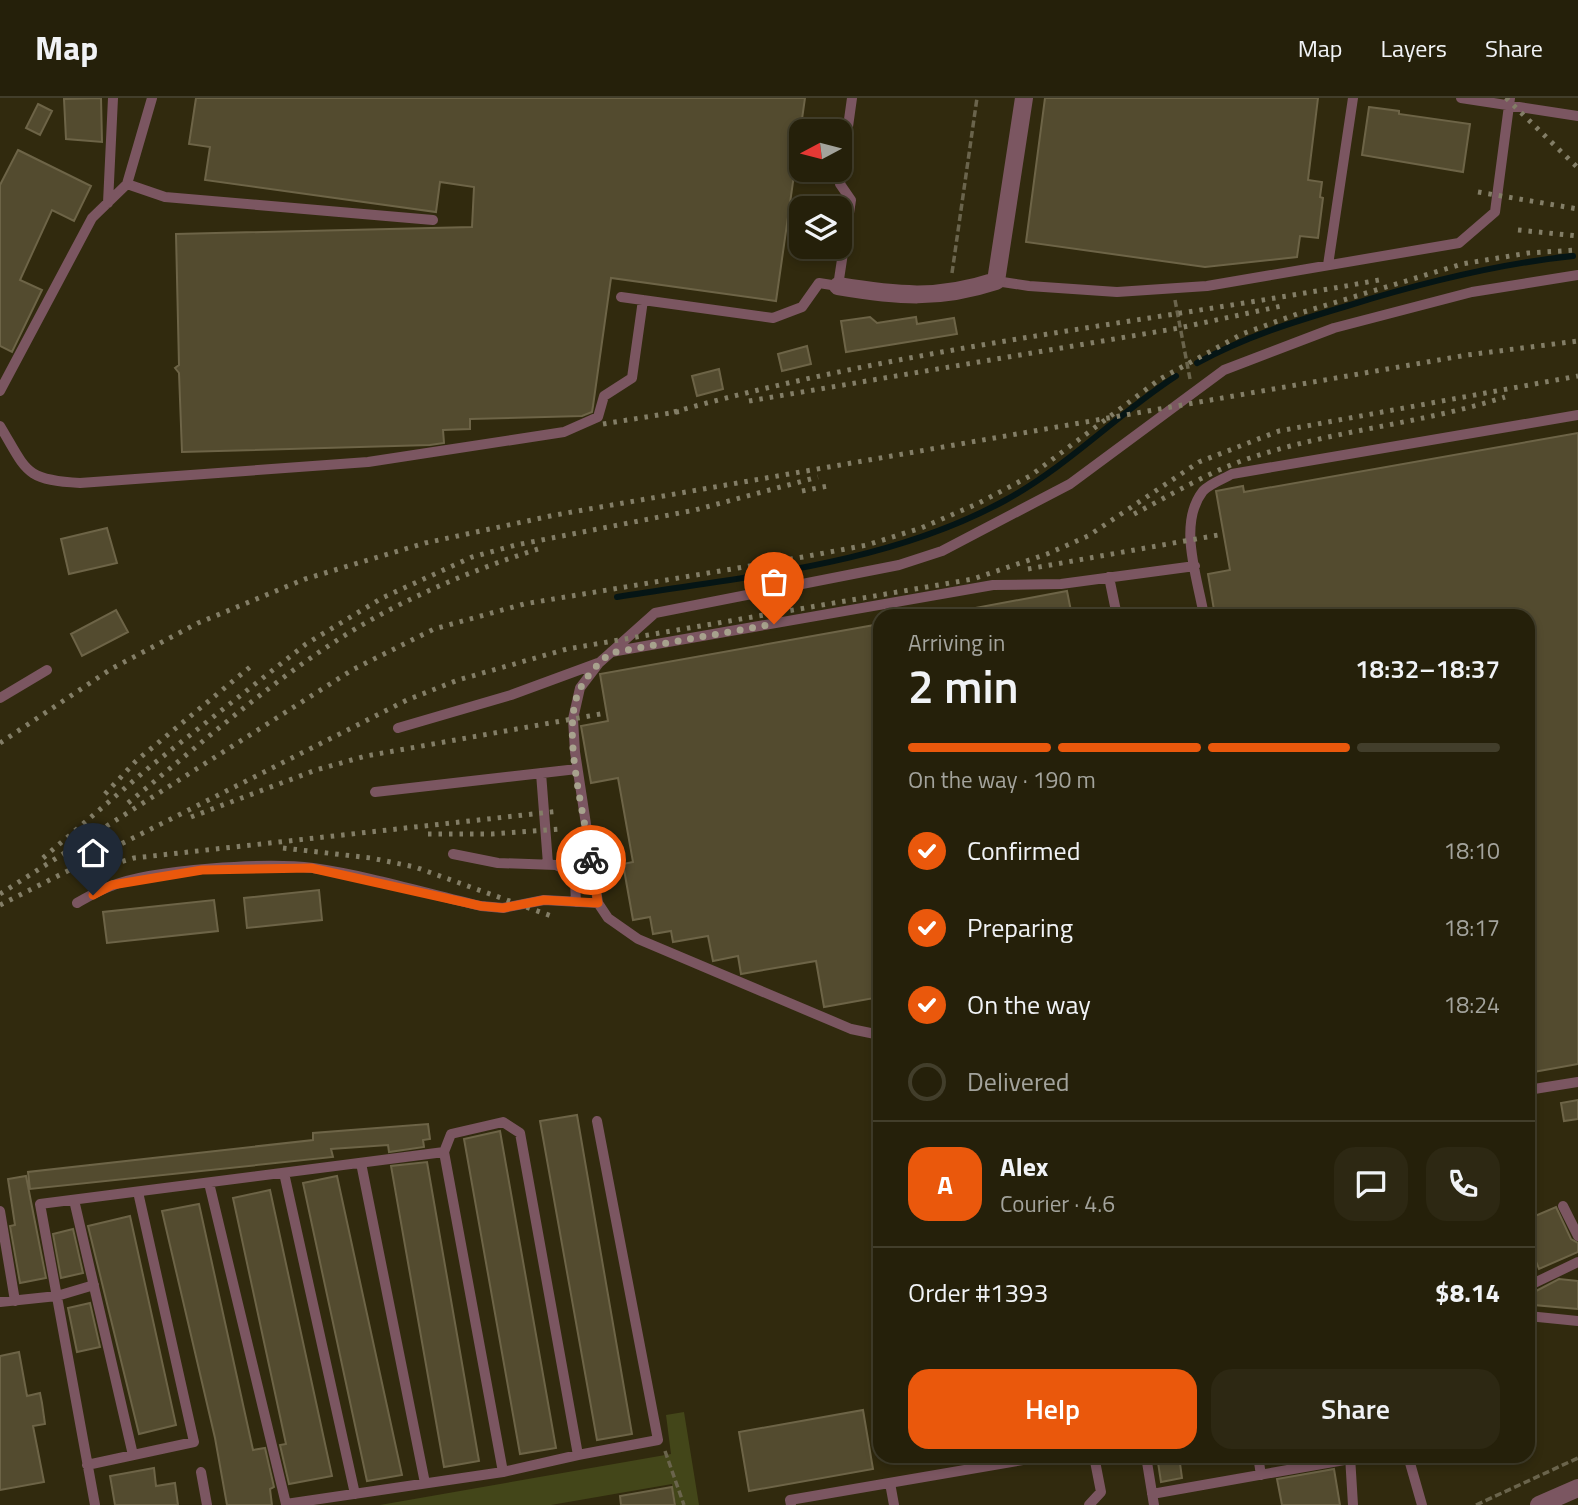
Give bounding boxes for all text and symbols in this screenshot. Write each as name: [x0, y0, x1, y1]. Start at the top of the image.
text: Map: [35, 23, 98, 73]
text: Map: [1298, 30, 1343, 66]
text: Layers: [1381, 30, 1447, 66]
text: Share: [1485, 30, 1543, 66]
north arrow: [789, 119, 852, 182]
map controls: [789, 119, 852, 259]
button: layers: [789, 196, 852, 259]
pin: [744, 552, 804, 624]
icon: bag: [755, 563, 793, 601]
text: Arriving in: [908, 625, 1005, 660]
text: 18:32–18:37: [1355, 649, 1500, 688]
text: 2 min: [908, 651, 1019, 721]
text: On the way · 190 m: [908, 762, 1096, 797]
pin: [63, 823, 123, 895]
courier: [556, 825, 626, 895]
text: Confirmed: [967, 831, 1081, 870]
icon: check: [908, 832, 946, 870]
text: 18:10: [1443, 833, 1500, 868]
icon: home: [74, 834, 112, 872]
icon: bike: [572, 841, 610, 879]
text: Preparing: [967, 908, 1073, 947]
icon: check: [908, 909, 946, 947]
text: 18:17: [1443, 910, 1500, 945]
text: On the way: [967, 985, 1091, 1024]
icon: check: [908, 986, 946, 1024]
text: 18:24: [1443, 987, 1500, 1022]
text: Delivered: [967, 1062, 1070, 1101]
text: Alex: [1000, 1147, 1048, 1186]
button: chat: [1334, 1147, 1408, 1221]
button: phone: [1426, 1147, 1500, 1221]
text: A: [937, 1165, 953, 1204]
text: Courier · 4.6: [1000, 1186, 1115, 1221]
text: Order #1393: [908, 1273, 1048, 1312]
text: $8.14: [1435, 1273, 1500, 1312]
button: Help: [908, 1369, 1197, 1449]
button: Share: [1211, 1369, 1500, 1449]

